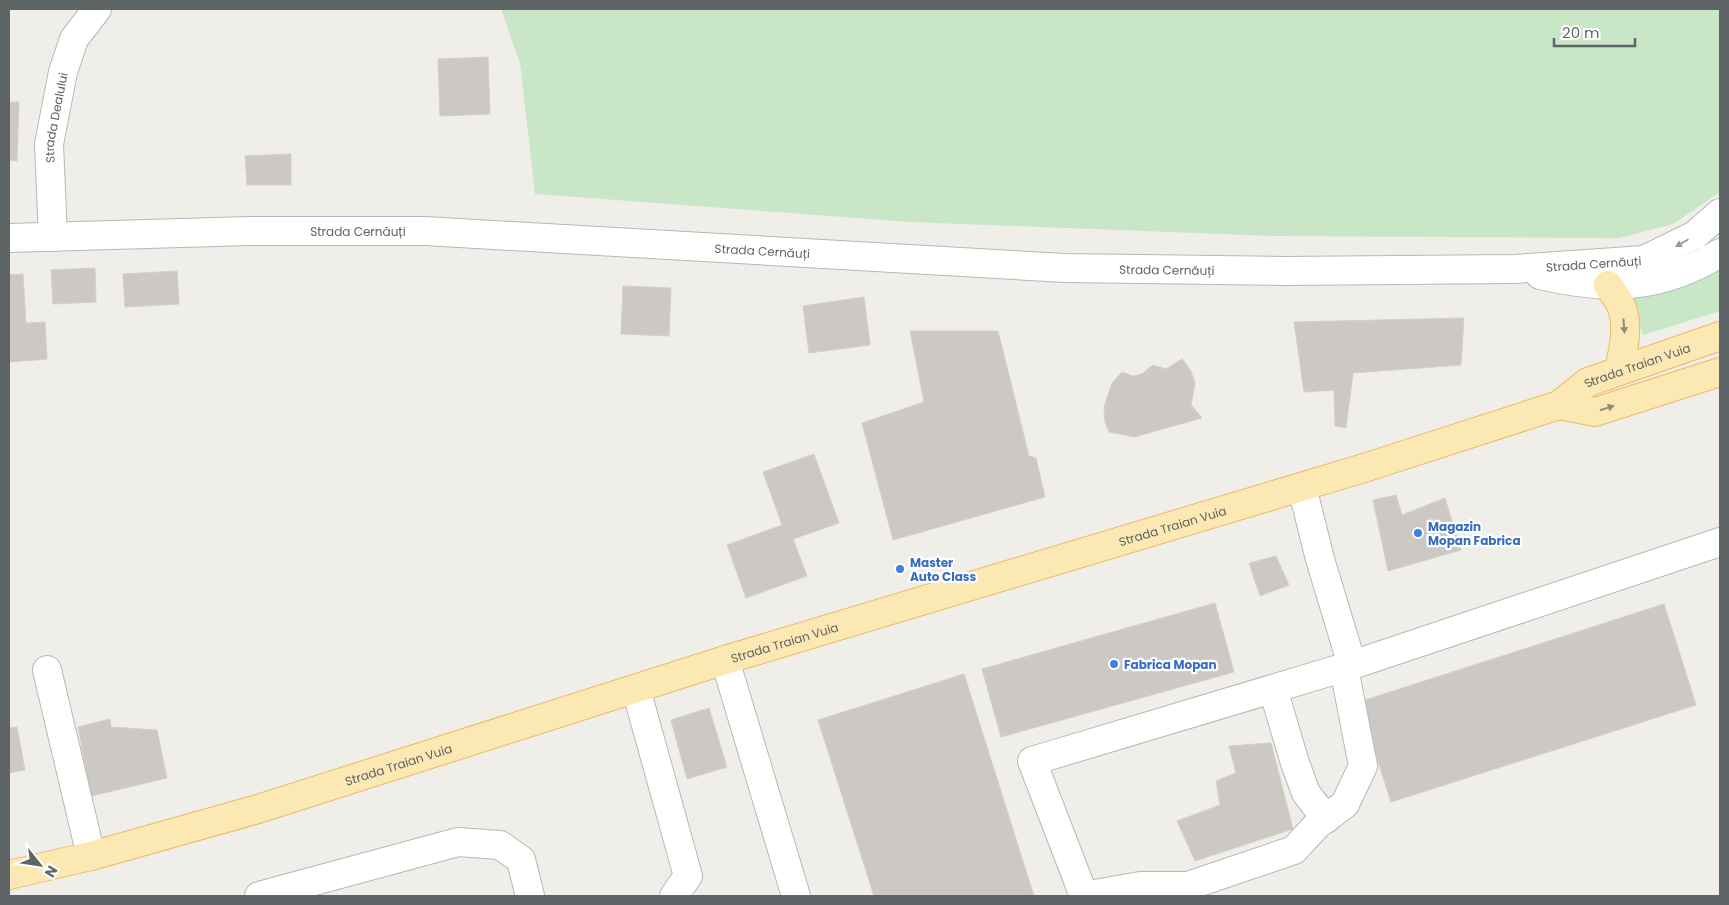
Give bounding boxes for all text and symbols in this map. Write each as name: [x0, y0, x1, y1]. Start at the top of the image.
scale bar: [1554, 15, 1635, 47]
text: 20 m: [1562, 22, 1600, 43]
street label: Strada Dealului: [40, 71, 71, 163]
street label: Strada Cernăuți: [310, 223, 406, 240]
one-way arrow: [1675, 238, 1688, 247]
street label: Strada Cernăuți: [714, 239, 811, 262]
street label: Strada Cernăuți: [1545, 252, 1642, 275]
street label: Strada Cernăuți: [1119, 260, 1215, 279]
one-way arrow: [1620, 318, 1628, 334]
street label: Strada Traian Vuia: [1580, 339, 1693, 391]
one-way arrow: [1599, 404, 1614, 412]
street label: Strada Traian Vuia: [1117, 501, 1228, 550]
place label: Magazin Mopan Fabrica: [1428, 518, 1521, 549]
marker: Magazin Mopan Fabrica: [1412, 527, 1424, 539]
place label: Master Auto Class: [910, 554, 977, 585]
marker: Master Auto Class: [894, 563, 906, 575]
street label: Strada Traian Vuia: [729, 618, 840, 666]
place label: Fabrica Mopan: [1124, 656, 1217, 673]
marker: Fabrica Mopan: [1108, 658, 1120, 670]
street label: Strada Traian Vuia: [343, 739, 454, 789]
north arrow: [15, 840, 65, 890]
text: N: [40, 862, 63, 881]

